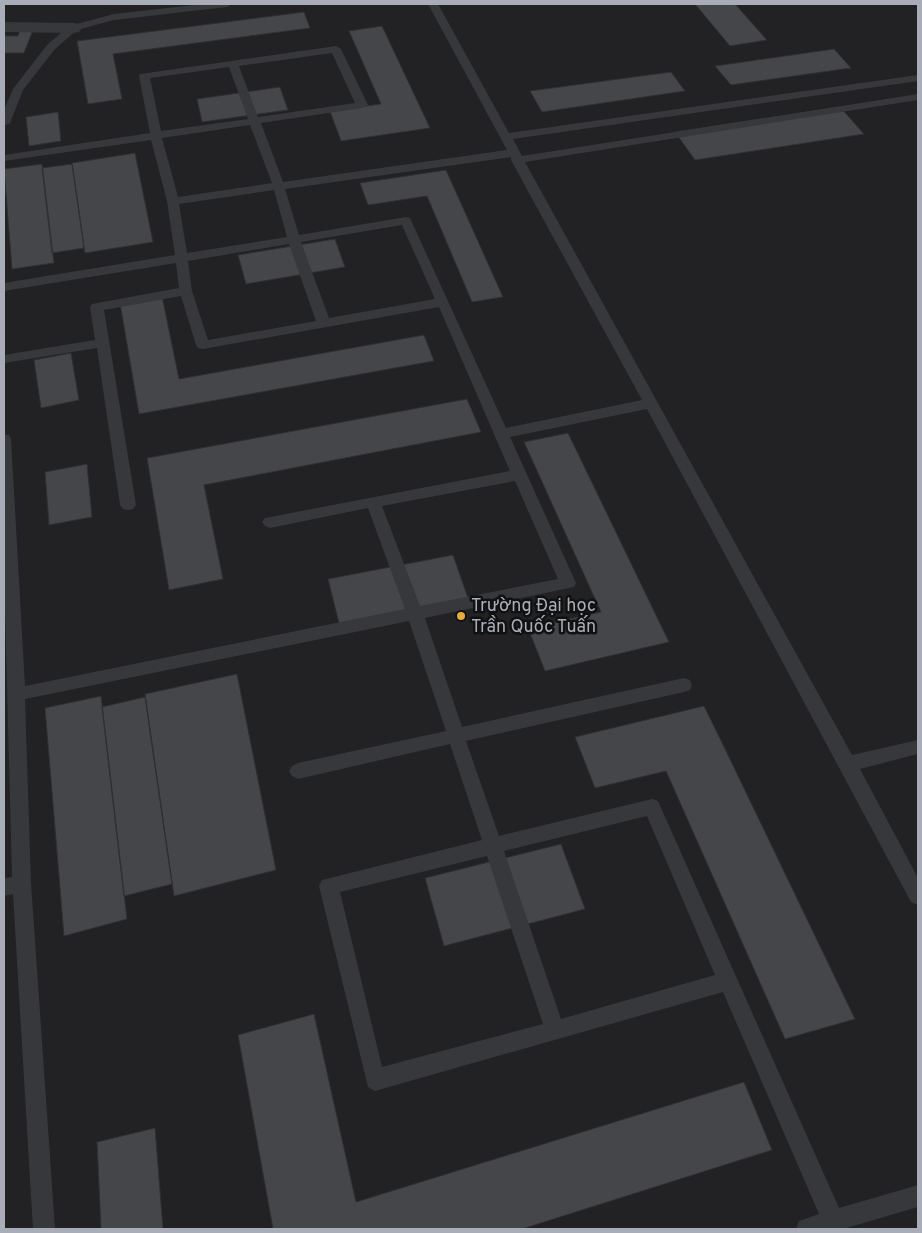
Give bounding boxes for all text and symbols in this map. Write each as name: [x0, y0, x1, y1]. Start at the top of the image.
place label: Trường Đại học Trần Quốc Tuấn: [471, 595, 596, 639]
marker: Trường Đại học Trần Quốc Tuấn: [455, 610, 467, 622]

